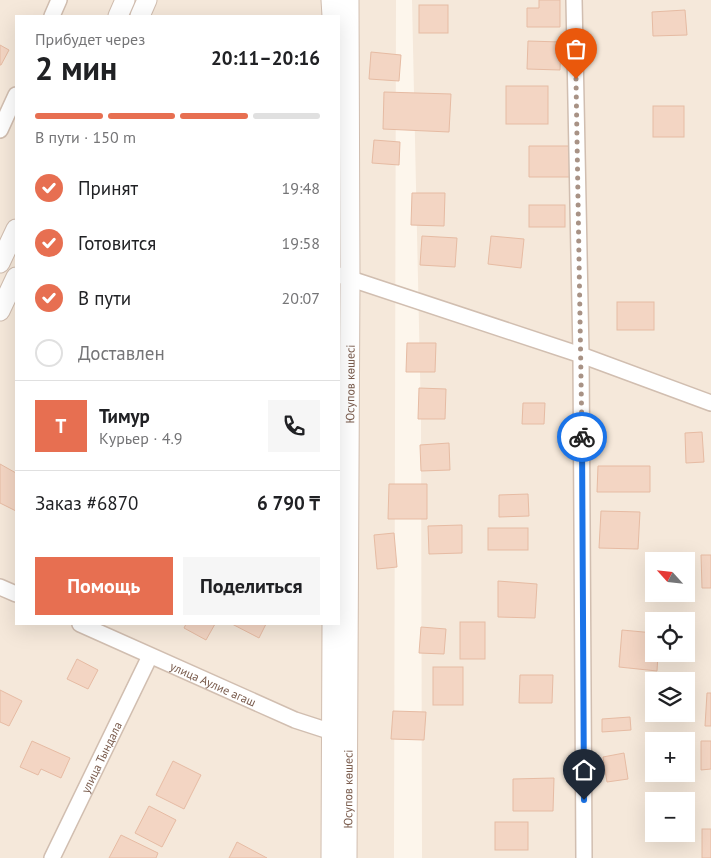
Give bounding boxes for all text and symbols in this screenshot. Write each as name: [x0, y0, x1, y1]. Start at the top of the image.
pin: [555, 28, 597, 79]
text: Прибудет через: [35, 29, 145, 49]
icon: bag: [562, 35, 590, 63]
text: 20:11–20:16: [211, 46, 320, 70]
text: 2 мин: [35, 47, 117, 89]
text: В пути · 150 m: [35, 127, 136, 147]
icon: check: [35, 174, 63, 202]
text: Принят: [78, 176, 138, 200]
text: 19:48: [282, 178, 320, 198]
icon: check: [35, 229, 63, 257]
text: Готовится: [78, 231, 156, 255]
text: 19:58: [282, 233, 320, 253]
icon: check: [35, 284, 63, 312]
text: В пути: [78, 286, 131, 310]
text: 20:07: [282, 288, 320, 308]
text: Доставлен: [78, 341, 165, 365]
street label: Юсупов көшесі: [342, 344, 357, 424]
button: phone: [268, 400, 320, 452]
text: Тимур: [99, 404, 150, 428]
courier: [557, 412, 607, 462]
text: Т: [56, 414, 66, 438]
icon: bike: [568, 423, 596, 451]
text: Курьер · 4.9: [99, 428, 183, 448]
text: Заказ #6870: [35, 491, 138, 515]
text: 6 790 ₸: [257, 491, 320, 515]
north arrow: [645, 552, 695, 602]
map controls: [645, 552, 695, 842]
button: Помощь: [35, 557, 173, 615]
button: Поделиться: [183, 557, 320, 615]
button: locate: [645, 612, 695, 662]
street label: улица Аулие агаш: [168, 658, 259, 709]
button: layers: [645, 672, 695, 722]
street label: улица Тындала: [77, 719, 125, 795]
button: +: [645, 732, 695, 782]
street label: Юсупов көшесі: [340, 749, 355, 829]
pin: [563, 749, 605, 800]
icon: home: [570, 756, 598, 784]
button: −: [645, 792, 695, 842]

